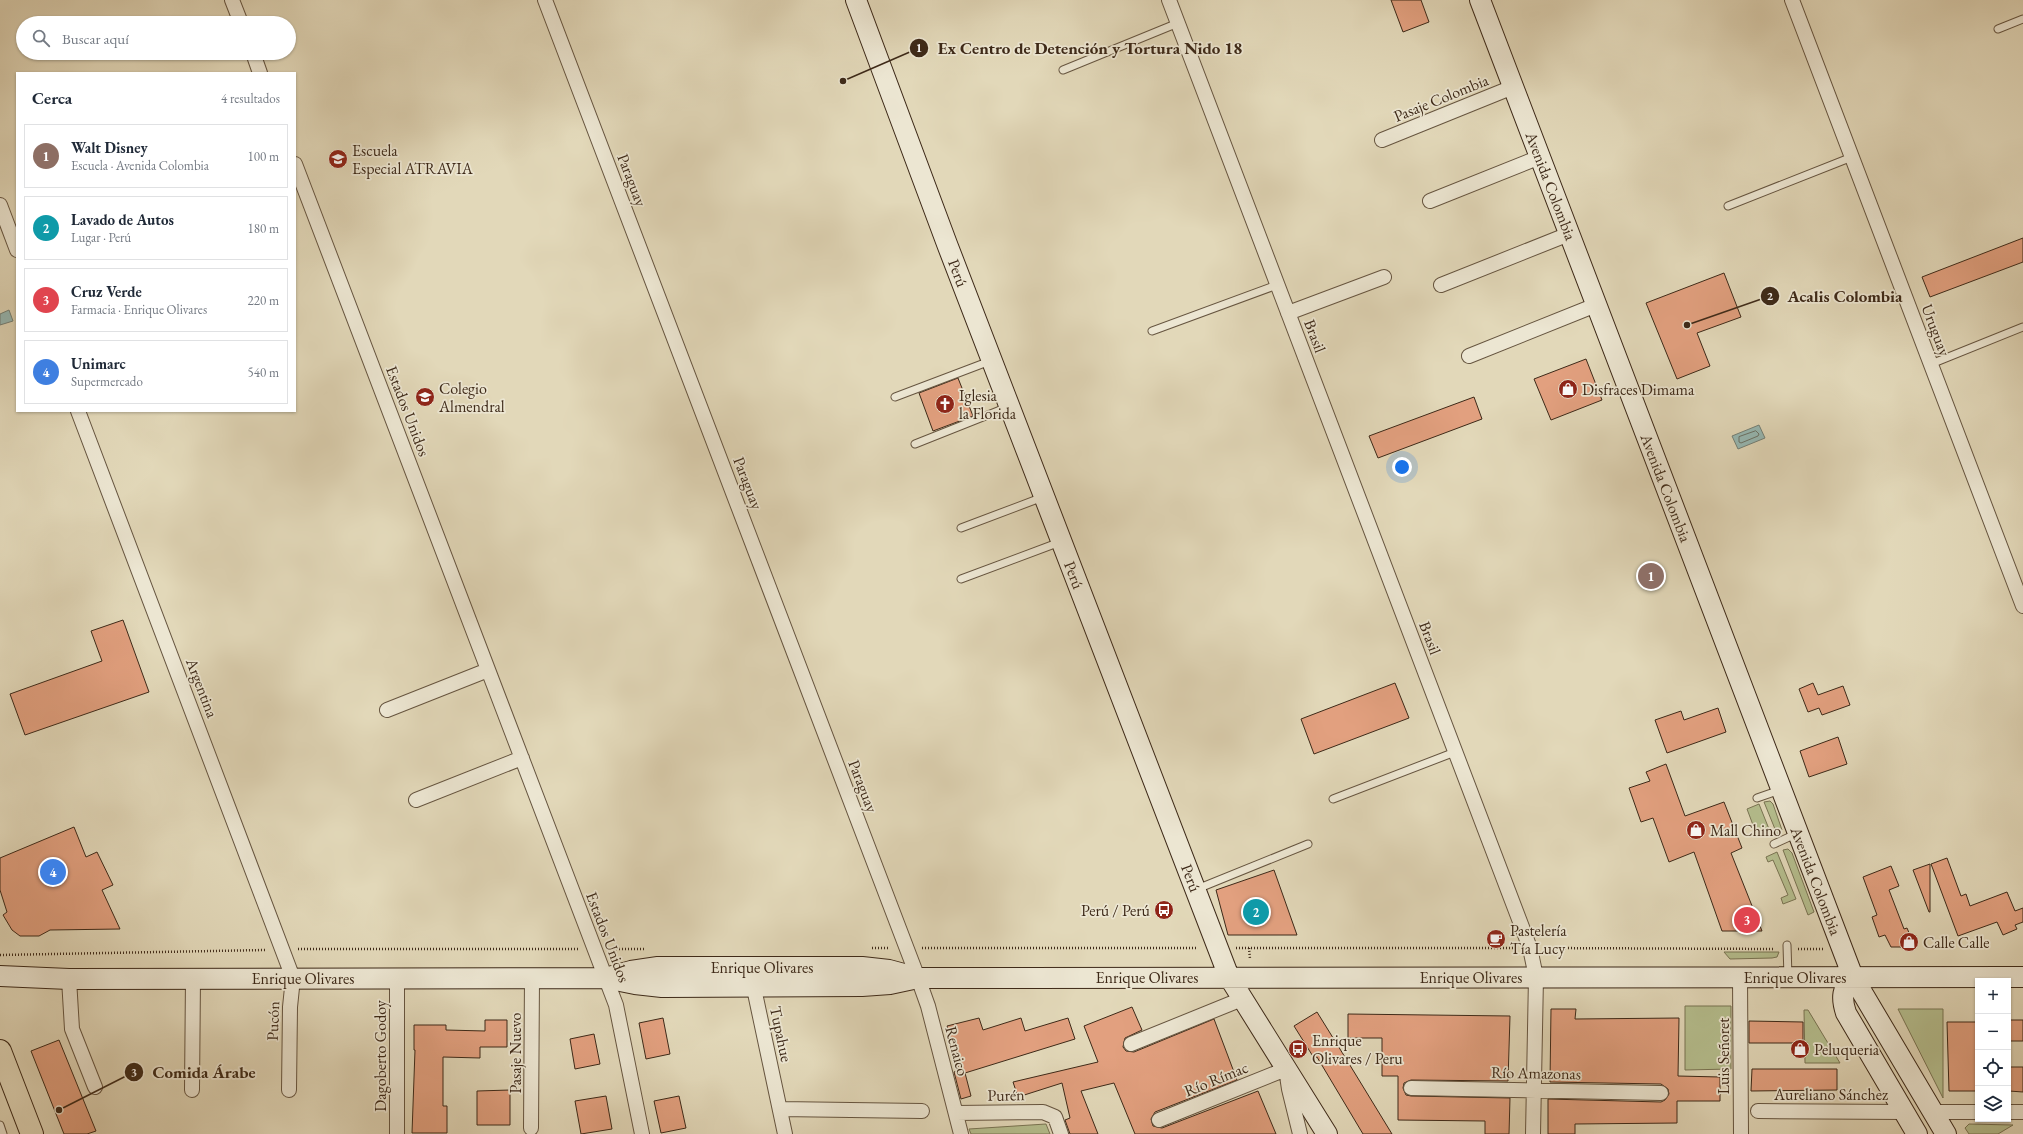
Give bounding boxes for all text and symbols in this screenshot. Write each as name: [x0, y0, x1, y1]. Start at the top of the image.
search box: [16, 16, 296, 60]
icon: search: [30, 27, 52, 49]
text: Buscar aquí: [62, 29, 129, 48]
callout: Ex Centro de Detención y Tortura Nido 18: [909, 34, 1250, 63]
text: Ex Centro de Detención y Tortura Nido 18: [938, 37, 1242, 59]
text: 1: [916, 40, 922, 56]
street label: Pasaje Colombia: [1390, 69, 1492, 127]
text: Cerca: [32, 87, 72, 109]
text: 4 resultados: [221, 90, 280, 107]
street label: Avenida Colombia: [1520, 128, 1582, 244]
text: Walt Disney: [71, 138, 148, 157]
place label: Escuela Especial ATRAVIA: [352, 140, 474, 179]
text: 1: [43, 148, 49, 165]
text: 100 m: [248, 148, 279, 165]
school or university icon: Escuela Especial ATRAVIA: [327, 148, 349, 170]
street label: Paraguay: [612, 151, 652, 210]
text: Escuela · Avenida Colombia: [71, 157, 209, 174]
text: Lavado de Autos: [71, 210, 174, 229]
text: 2: [43, 220, 49, 237]
text: 180 m: [248, 220, 279, 237]
text: Lugar · Perú: [71, 229, 131, 246]
street label: Perú: [943, 256, 973, 290]
callout: Acalis Colombia: [1760, 281, 1911, 310]
text: Cruz Verde: [71, 282, 142, 301]
text: Acalis Colombia: [1787, 285, 1903, 307]
text: 2: [1767, 288, 1774, 304]
text: 3: [43, 292, 49, 309]
text: 220 m: [248, 292, 279, 309]
text: Farmacia · Enrique Olivares: [71, 301, 207, 318]
street label: Uruguay: [1916, 301, 1956, 360]
street label: Brasil: [1299, 316, 1331, 356]
text: Unimarc: [71, 354, 126, 373]
street label: Estados Unidos: [381, 363, 435, 459]
text: 4: [43, 364, 49, 381]
text: 540 m: [248, 364, 279, 381]
text: Supermercado: [71, 373, 143, 390]
place label: Colegio Almendral: [438, 378, 505, 417]
shop icon: Disfraces Dimama: [1557, 378, 1579, 400]
place label: Disfraces Dimama: [1582, 379, 1695, 400]
place label: Iglesia la Florida: [959, 385, 1017, 424]
school or university icon: Colegio Almendral: [414, 386, 436, 408]
church icon: Iglesia la Florida: [934, 393, 956, 415]
street label: Avenida Colombia: [1635, 430, 1697, 546]
street label: Paraguay: [728, 454, 768, 513]
your location: [1392, 457, 1412, 477]
street label: Perú: [1059, 558, 1089, 592]
pin: 1: [1638, 561, 1664, 591]
street label: Brasil: [1414, 618, 1446, 658]
street label: Argentina: [181, 654, 223, 721]
street label: Paraguay: [843, 757, 883, 816]
shop icon: Mall Chino: [1685, 819, 1707, 841]
place label: Mall Chino: [1710, 820, 1781, 841]
street label: Avenida Colombia: [1785, 823, 1847, 939]
pin: 4: [40, 857, 66, 887]
street label: Perú: [1176, 861, 1206, 895]
street label: Estados Unidos: [581, 889, 635, 985]
pin: 2: [1243, 897, 1269, 927]
bus stop icon: Perú / Perú: [1153, 899, 1175, 921]
place label: Perú / Perú: [1081, 900, 1151, 921]
pin: 3: [1734, 905, 1760, 935]
place label: Pastelería Tía Lucy: [1510, 920, 1567, 959]
cafe icon: Pastelería Tía Lucy: [1485, 928, 1507, 950]
shop icon: Calle Calle: [1898, 931, 1920, 953]
place label: Calle Calle: [1923, 932, 1990, 953]
street label: Enrique Olivares: [711, 957, 813, 978]
street label: Enrique Olivares: [1096, 967, 1198, 988]
street label: Enrique Olivares: [1420, 967, 1522, 988]
street label: Enrique Olivares: [1744, 967, 1846, 988]
street label: Enrique Olivares: [252, 968, 354, 989]
map controls: [1975, 978, 2011, 1122]
button: +: [1975, 978, 2011, 1014]
street label: Dagoberto Godoy: [370, 999, 391, 1112]
street label: Pucón: [262, 1000, 284, 1041]
street label: Tupahue: [765, 1004, 797, 1064]
street label: Pasaje Nuevo: [505, 1013, 526, 1093]
button: −: [1975, 1014, 2011, 1050]
street label: Luis Señoret: [1713, 1018, 1734, 1094]
street label: Renaico: [940, 1024, 974, 1078]
place label: Enrique Olivares / Peru: [1312, 1030, 1403, 1069]
bus stop icon: Enrique Olivares / Peru: [1287, 1038, 1309, 1060]
shop icon: Peluqueria: [1789, 1038, 1811, 1060]
place label: Peluqueria: [1814, 1039, 1880, 1060]
button: locate: [1975, 1050, 2011, 1086]
callout: Comida Árabe: [124, 1057, 263, 1086]
street label: Río Rímac: [1181, 1057, 1251, 1101]
text: Comida Árabe: [152, 1061, 256, 1083]
street label: Río Amazonas: [1491, 1062, 1581, 1084]
text: 3: [131, 1064, 137, 1080]
street label: Purén: [987, 1084, 1025, 1106]
street label: Aureliano Sánchez: [1773, 1084, 1888, 1105]
button: layers: [1975, 1086, 2011, 1122]

